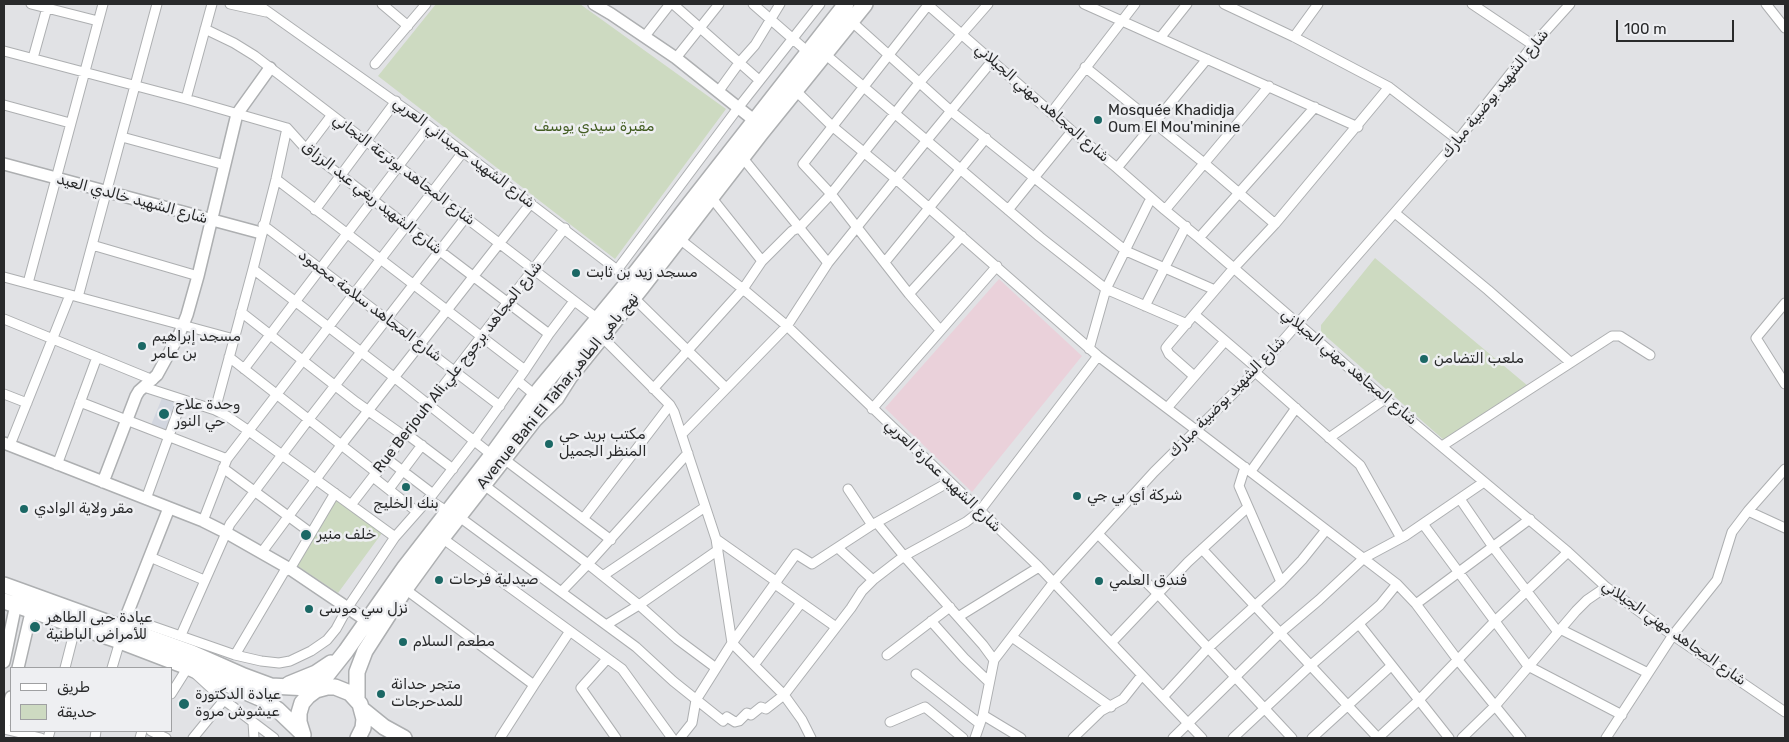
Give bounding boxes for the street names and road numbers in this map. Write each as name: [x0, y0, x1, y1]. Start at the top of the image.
street label: شارع الشهيد بوضبية مبارك: [1437, 26, 1553, 162]
street label: شارع المجاهد مهني الجيلاني: [971, 40, 1113, 166]
street label: شارع الشهيد حميداني العربي: [389, 94, 539, 212]
street label: شارع المجاهد بوترعة التجاني: [329, 111, 479, 229]
street label: شارع الشهيد ريغي عبد الرزاق: [298, 138, 446, 258]
street label: شارع الشهيد خالدي العيد: [54, 170, 210, 228]
street label: شارع المجاهد سلامة محمود: [295, 246, 445, 366]
street label: Rue Berjouh Ali,شارع المجاهد برجوح علي: [370, 257, 546, 477]
street label: Avenue Bahi El Tahar,نهج باهي الطاهر: [473, 289, 643, 493]
street label: شارع المجاهد مهني الجيلاني: [1277, 305, 1421, 429]
street label: شارع الشهيد بوضبية مبارك: [1165, 333, 1289, 461]
street label: شارع الشهيد عمارة العربي: [881, 416, 1005, 536]
street label: شارع المجاهد مهني الجيلاني: [1598, 576, 1750, 690]

